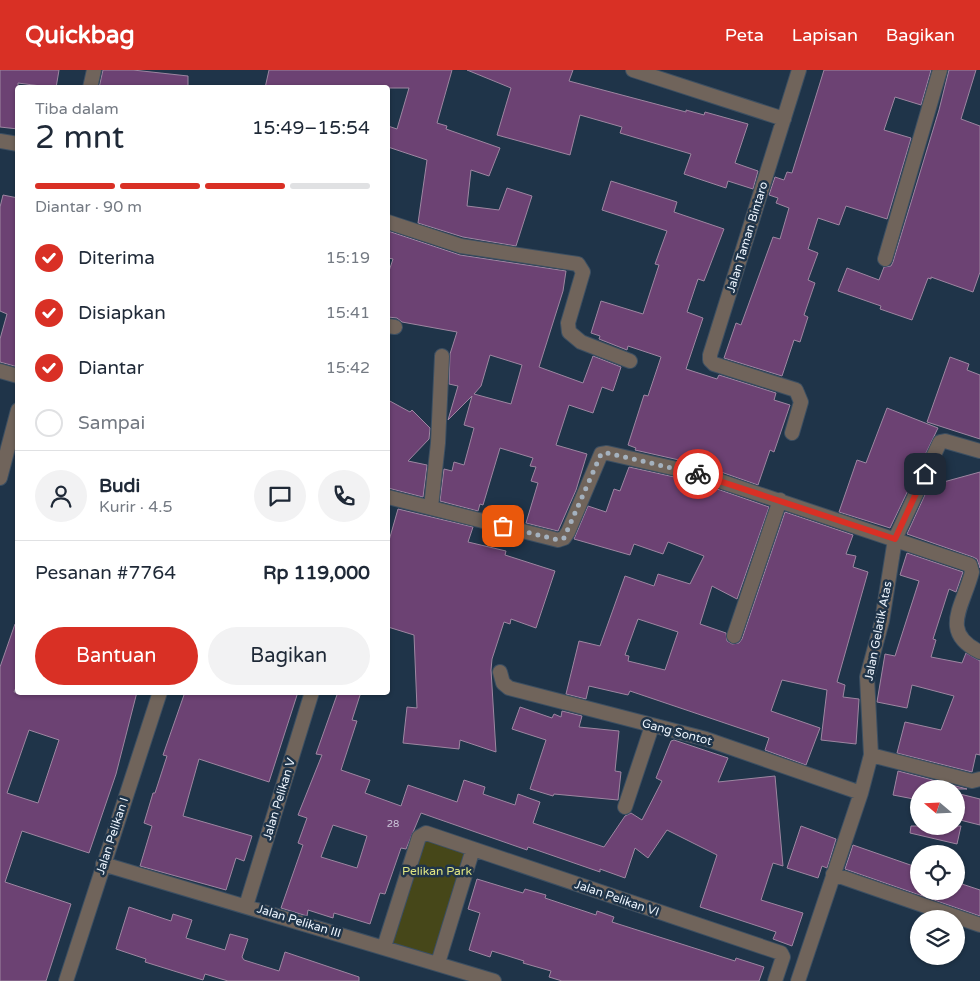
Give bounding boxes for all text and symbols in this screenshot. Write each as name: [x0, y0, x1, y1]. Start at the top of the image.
text: Quickbag: [25, 21, 135, 50]
text: Peta: [725, 24, 764, 46]
text: Lapisan: [792, 24, 858, 46]
text: Bagikan: [886, 24, 955, 46]
text: Tiba dalam: [35, 99, 119, 119]
text: 15:49–15:54: [252, 117, 370, 139]
text: 2 mnt: [35, 119, 124, 157]
street label: Jalan Taman Bintaro: [723, 180, 771, 294]
text: Diantar · 90 m: [35, 197, 142, 217]
icon: check: [35, 244, 63, 272]
text: Diterima: [78, 247, 155, 269]
text: 15:19: [326, 248, 370, 268]
icon: check: [35, 299, 63, 327]
text: Disiapkan: [78, 302, 166, 324]
text: 15:41: [326, 303, 370, 323]
icon: check: [35, 354, 63, 382]
text: Diantar: [78, 357, 144, 379]
text: 15:42: [326, 358, 370, 378]
text: Sampai: [78, 412, 145, 434]
courier: [673, 449, 723, 499]
pin: [904, 453, 946, 495]
icon: bike: [684, 460, 712, 488]
icon: home: [911, 460, 939, 488]
button: person: [35, 470, 87, 522]
button: chat: [254, 470, 306, 522]
button: phone: [318, 470, 370, 522]
text: Budi: [99, 475, 140, 497]
text: Kurir · 4.5: [99, 497, 172, 517]
pin: [482, 505, 524, 547]
icon: bag: [489, 512, 517, 540]
text: Pesanan #7764: [35, 562, 176, 584]
text: Rp 119,000: [263, 562, 370, 584]
street label: Jalan Gelatik Atas: [861, 580, 895, 682]
button: Bantuan: [35, 627, 198, 685]
button: Bagikan: [208, 627, 370, 685]
street label: Gang Sontot: [640, 716, 714, 748]
street label: Jalan Pelikan V: [260, 756, 298, 842]
north arrow: [910, 780, 965, 835]
map controls: [910, 780, 965, 965]
street label: Jalan Pelikan I: [93, 796, 131, 876]
house number: 28: [387, 818, 399, 830]
button: locate: [910, 845, 965, 900]
park label: Pelikan Park: [402, 864, 472, 878]
street label: Jalan Pelikan VI: [573, 877, 661, 919]
street label: Jalan Pelikan III: [255, 902, 343, 940]
button: layers: [910, 910, 965, 965]

